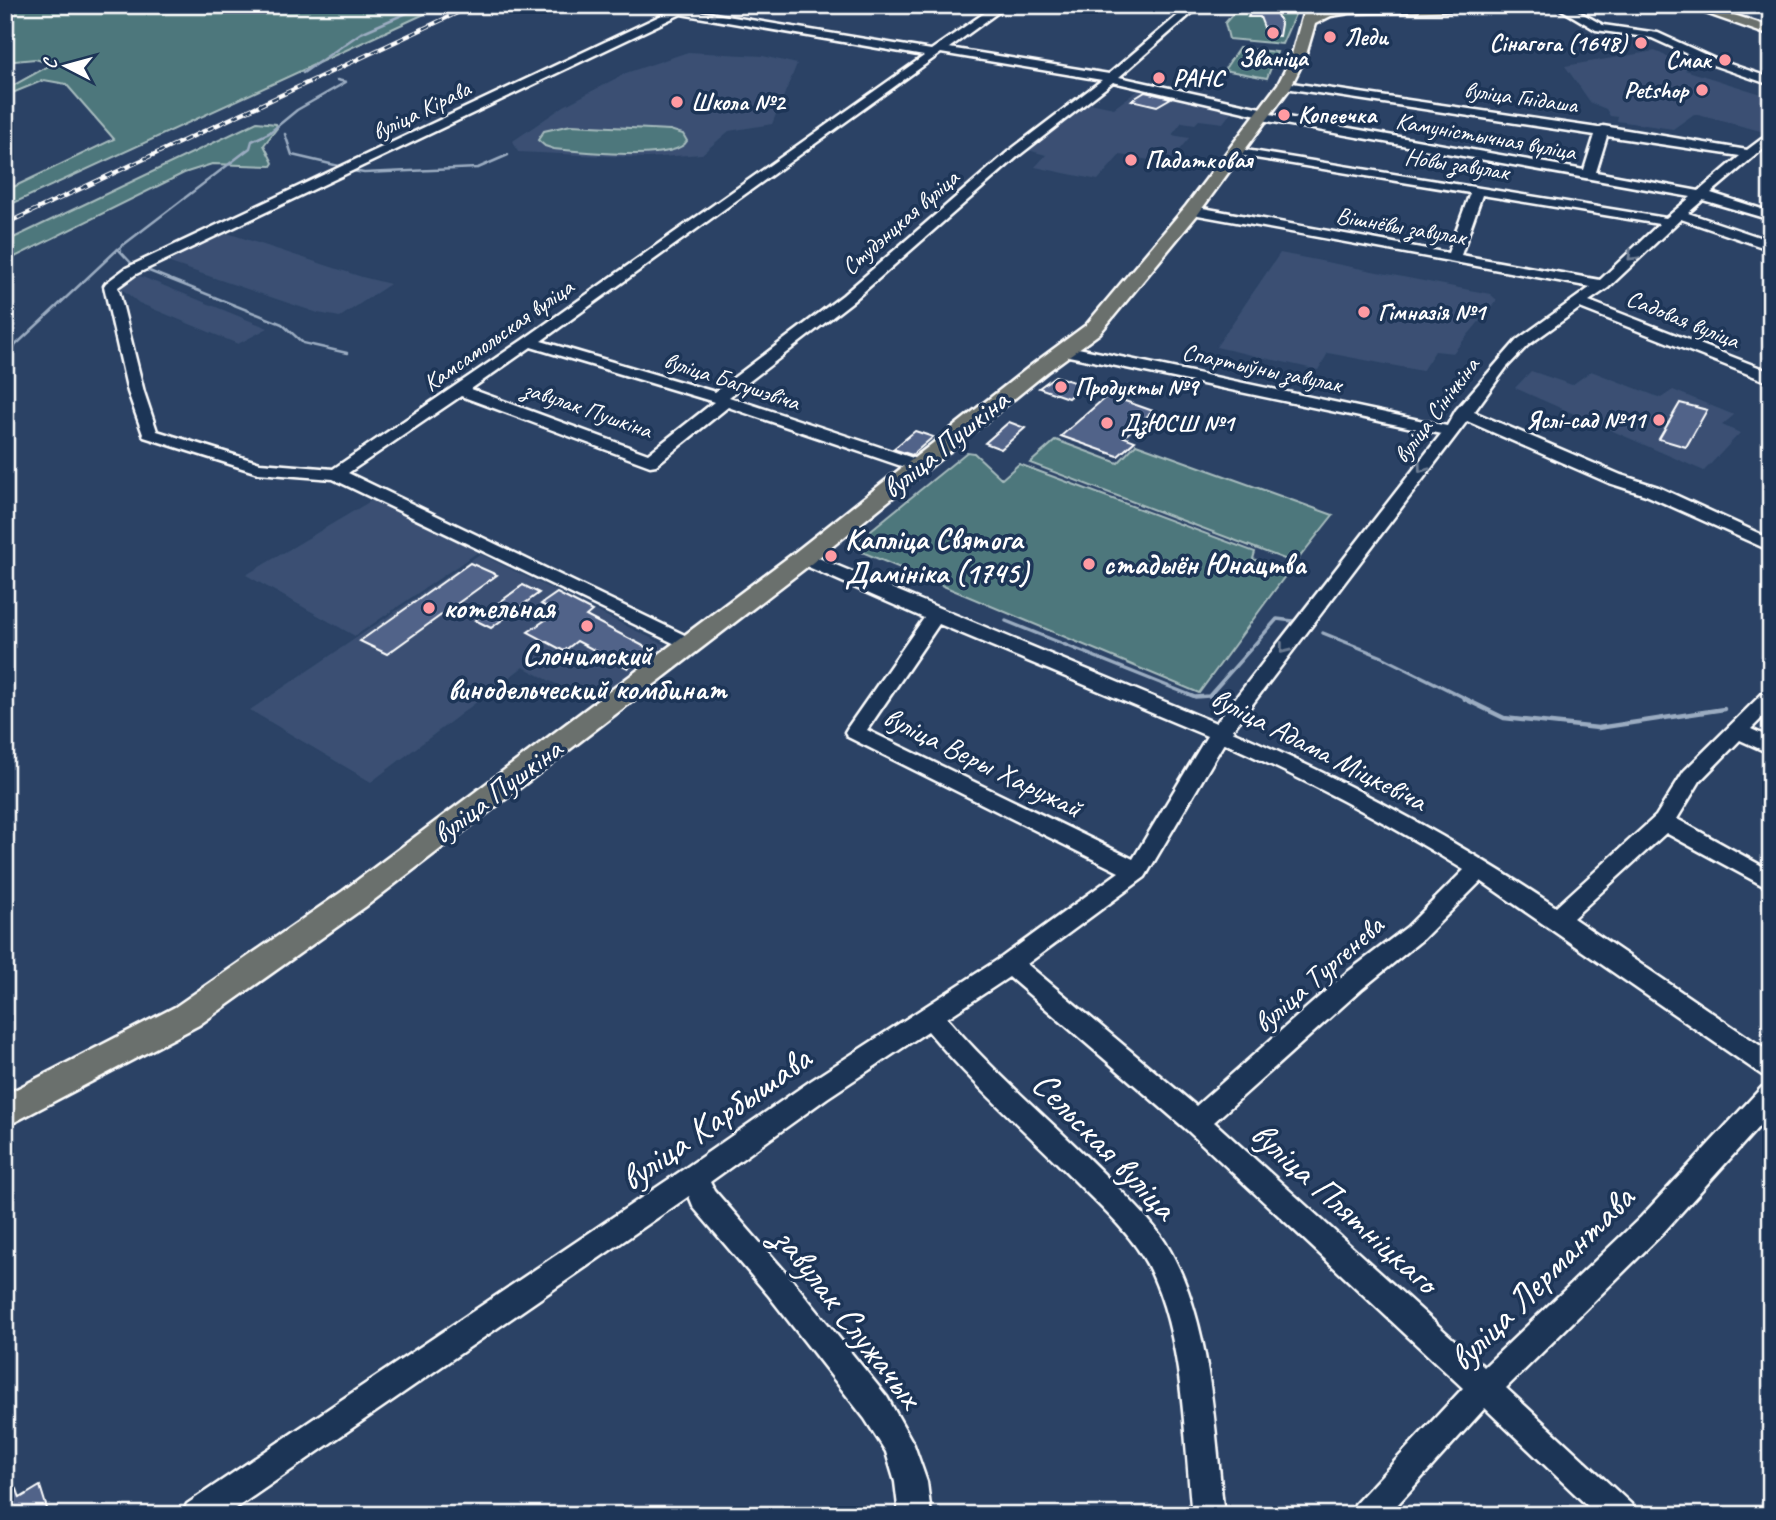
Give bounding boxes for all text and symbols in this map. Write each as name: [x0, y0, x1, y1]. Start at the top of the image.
place label: Леди: [1344, 22, 1390, 52]
marker: Званіца: [1265, 25, 1281, 41]
place label: Сінагога (1648): [1490, 28, 1629, 58]
marker: Леди: [1322, 29, 1338, 45]
north arrow: [32, 32, 102, 102]
marker: Сінагога (1648): [1633, 35, 1649, 51]
place label: Званіца: [1239, 43, 1310, 73]
place label: Смак: [1666, 45, 1713, 75]
marker: Смак: [1717, 52, 1733, 68]
text: С: [38, 56, 63, 70]
place label: РАНС: [1173, 63, 1226, 93]
marker: РАНС: [1151, 70, 1167, 86]
street label: вуліца Кірава: [367, 73, 476, 147]
street label: вуліца Гнідаша: [1462, 74, 1581, 120]
place label: Petshop: [1624, 75, 1690, 105]
marker: Petshop: [1694, 82, 1710, 98]
place label: Школа №2: [691, 87, 787, 117]
marker: Школа №2: [669, 94, 685, 110]
place label: Копеечка: [1298, 100, 1379, 130]
street label: Камуністычная вуліца: [1394, 105, 1580, 167]
marker: Копеечка: [1276, 107, 1292, 123]
street label: Новы завулак: [1403, 141, 1513, 188]
place label: Падатковая: [1145, 145, 1254, 175]
marker: Падатковая: [1123, 152, 1139, 168]
street label: Студэнцкая вуліца: [835, 162, 966, 281]
street label: Вішнёвы завулак: [1334, 200, 1470, 254]
one-way arrow: [1627, 247, 1640, 260]
street label: Камсамольская вуліца: [417, 271, 580, 398]
street label: Садовая вуліца: [1622, 283, 1745, 356]
place label: Гімназія №1: [1378, 297, 1488, 327]
marker: Гімназія №1: [1356, 304, 1372, 320]
street label: Спартыўны завулак: [1179, 336, 1346, 401]
street label: вуліца Багушэвіча: [660, 345, 805, 417]
street label: вуліца Сінічкіна: [1386, 350, 1487, 469]
street label: завулак Пушкіна: [517, 372, 657, 446]
place label: Продукты №9: [1075, 372, 1200, 402]
marker: Продукты №9: [1053, 379, 1069, 395]
street label: вуліца Пушкіна: [874, 380, 1018, 507]
place label: Яслі-сад №11: [1526, 405, 1648, 435]
place label: ДзЮСШ №1: [1121, 408, 1237, 439]
marker: Яслі-сад №11: [1651, 412, 1667, 428]
marker: ДзЮСШ №1: [1099, 415, 1115, 431]
one-way arrow: [1418, 460, 1431, 473]
place label: Капліца Святога Дамініка (1745): [845, 520, 1031, 592]
place label: стадыён Юнацтва: [1103, 545, 1308, 583]
marker: Капліца Святога Дамініка (1745): [823, 548, 839, 564]
marker: стадыён Юнацтва: [1081, 556, 1097, 572]
place label: котельная: [443, 589, 557, 627]
marker: котельная: [421, 600, 437, 616]
marker: Слонимский винодельческий комбинат: [579, 618, 595, 634]
place label: Слонимский винодельческий комбинат: [448, 636, 728, 708]
one-way arrow: [1280, 641, 1293, 654]
street label: вуліца Адама Міцкевіча: [1205, 678, 1435, 820]
street label: вуліца Веры Харужай: [877, 697, 1090, 827]
street label: вуліца Пушкіна: [425, 729, 571, 852]
street label: вуліца Тургенева: [1245, 906, 1393, 1041]
street label: вуліца Карбышава: [610, 1034, 822, 1201]
street label: Сельская вуліца: [1022, 1060, 1190, 1232]
street label: вуліца Плятніцкаго: [1241, 1110, 1452, 1306]
street label: вуліца Лермантава: [1438, 1174, 1645, 1381]
street label: завулак Служачых: [761, 1213, 936, 1419]

